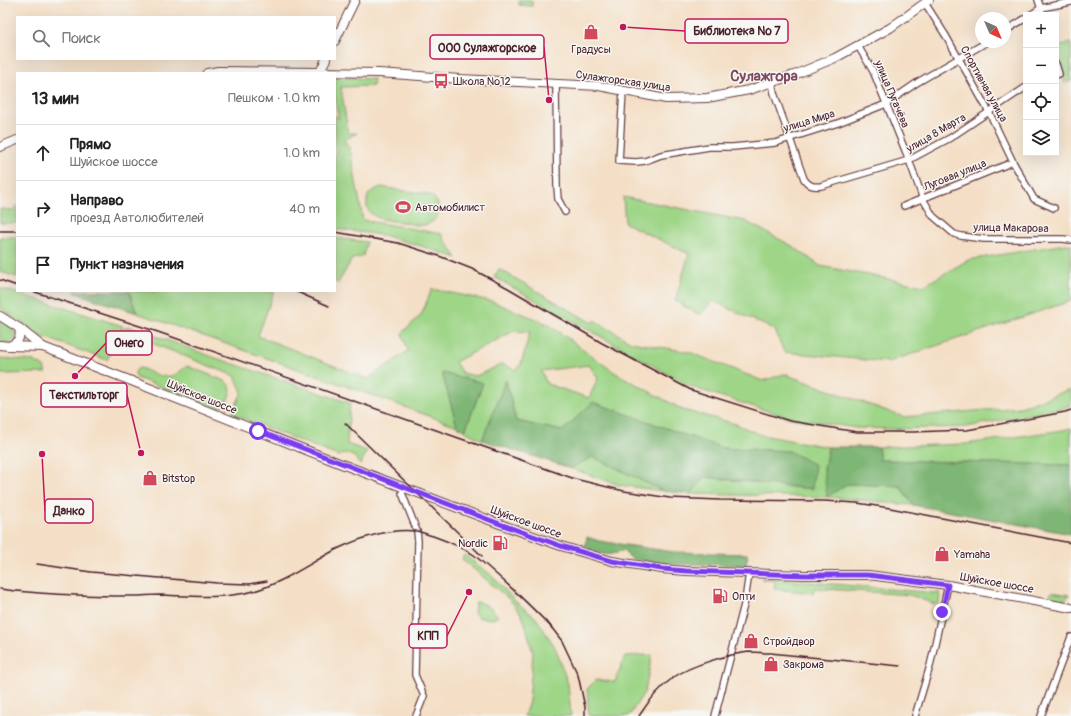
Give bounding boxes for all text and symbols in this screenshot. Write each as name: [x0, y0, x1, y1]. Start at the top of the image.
north arrow: [975, 12, 1011, 48]
map controls: [1023, 12, 1059, 156]
button: +: [1023, 12, 1059, 48]
search box: [16, 16, 336, 60]
callout: Библиотека № 7: [685, 19, 788, 43]
shop icon: Градусы: [582, 23, 600, 41]
text: Библиотека № 7: [693, 24, 781, 39]
icon: search: [30, 27, 52, 49]
text: Поиск: [62, 29, 101, 48]
callout: ООО Сулажгорское: [430, 35, 544, 59]
text: ООО Сулажгорское: [438, 41, 537, 56]
place label: Градусы: [571, 43, 611, 56]
street label: Спортивная улица: [958, 44, 1010, 124]
button: −: [1023, 48, 1059, 84]
street label: улица Пугачёва: [872, 57, 912, 130]
district label: Сулажгора: [730, 67, 798, 86]
street label: Сулажгорская улица: [575, 68, 671, 94]
bus stop icon: Школа №12: [432, 72, 450, 90]
place label: Школа №12: [453, 75, 511, 88]
button: locate: [1023, 84, 1059, 120]
text: 13 мин: [32, 88, 79, 109]
text: Пешком · 1.0 km: [228, 90, 320, 106]
street label: улица Мира: [781, 107, 836, 135]
street label: улица 8 Марта: [903, 111, 968, 156]
button: layers: [1023, 120, 1059, 156]
text: Прямо: [70, 135, 111, 154]
icon: ahead: [32, 142, 54, 164]
text: 1.0 km: [283, 145, 320, 161]
text: Шуйское шоссе: [70, 154, 158, 170]
street label: Луговая улица: [921, 157, 988, 194]
text: Направо: [70, 191, 124, 210]
icon: right: [32, 198, 54, 220]
sports icon: Автомобилист: [394, 198, 412, 216]
text: 40 m: [289, 201, 320, 217]
place label: Автомобилист: [415, 201, 485, 214]
text: проезд Автолюбителей: [70, 210, 204, 226]
street label: улица Макарова: [972, 221, 1049, 235]
icon: arrive: [32, 254, 54, 276]
text: Пункт назначения: [70, 255, 184, 274]
callout: Онего: [106, 331, 152, 355]
text: Онего: [114, 336, 145, 351]
street label: Шуйское шоссе: [165, 377, 239, 417]
callout: Текстильторг: [41, 383, 127, 407]
text: Текстильторг: [48, 388, 120, 403]
route start: [249, 422, 267, 440]
shop icon: Bitstop: [141, 469, 159, 487]
place label: Bitstop: [162, 472, 195, 485]
callout: Данко: [45, 499, 93, 523]
street label: Шуйское шоссе: [489, 503, 564, 541]
text: Данко: [52, 504, 85, 519]
fuel station icon: Nordic: [491, 534, 509, 552]
place label: Nordic: [458, 537, 488, 550]
shop icon: Yamaha: [933, 545, 951, 563]
place label: Yamaha: [953, 548, 990, 561]
street label: Шуйское шоссе: [959, 570, 1035, 596]
fuel station icon: Опти: [711, 587, 729, 605]
place label: Опти: [732, 590, 755, 603]
route end: [933, 603, 951, 621]
callout: КПП: [409, 624, 447, 648]
text: КПП: [417, 629, 439, 644]
shop icon: Стройдвор: [742, 632, 760, 650]
place label: Стройдвор: [763, 635, 815, 648]
shop icon: Закрома: [762, 655, 780, 673]
place label: Закрома: [783, 658, 824, 671]

